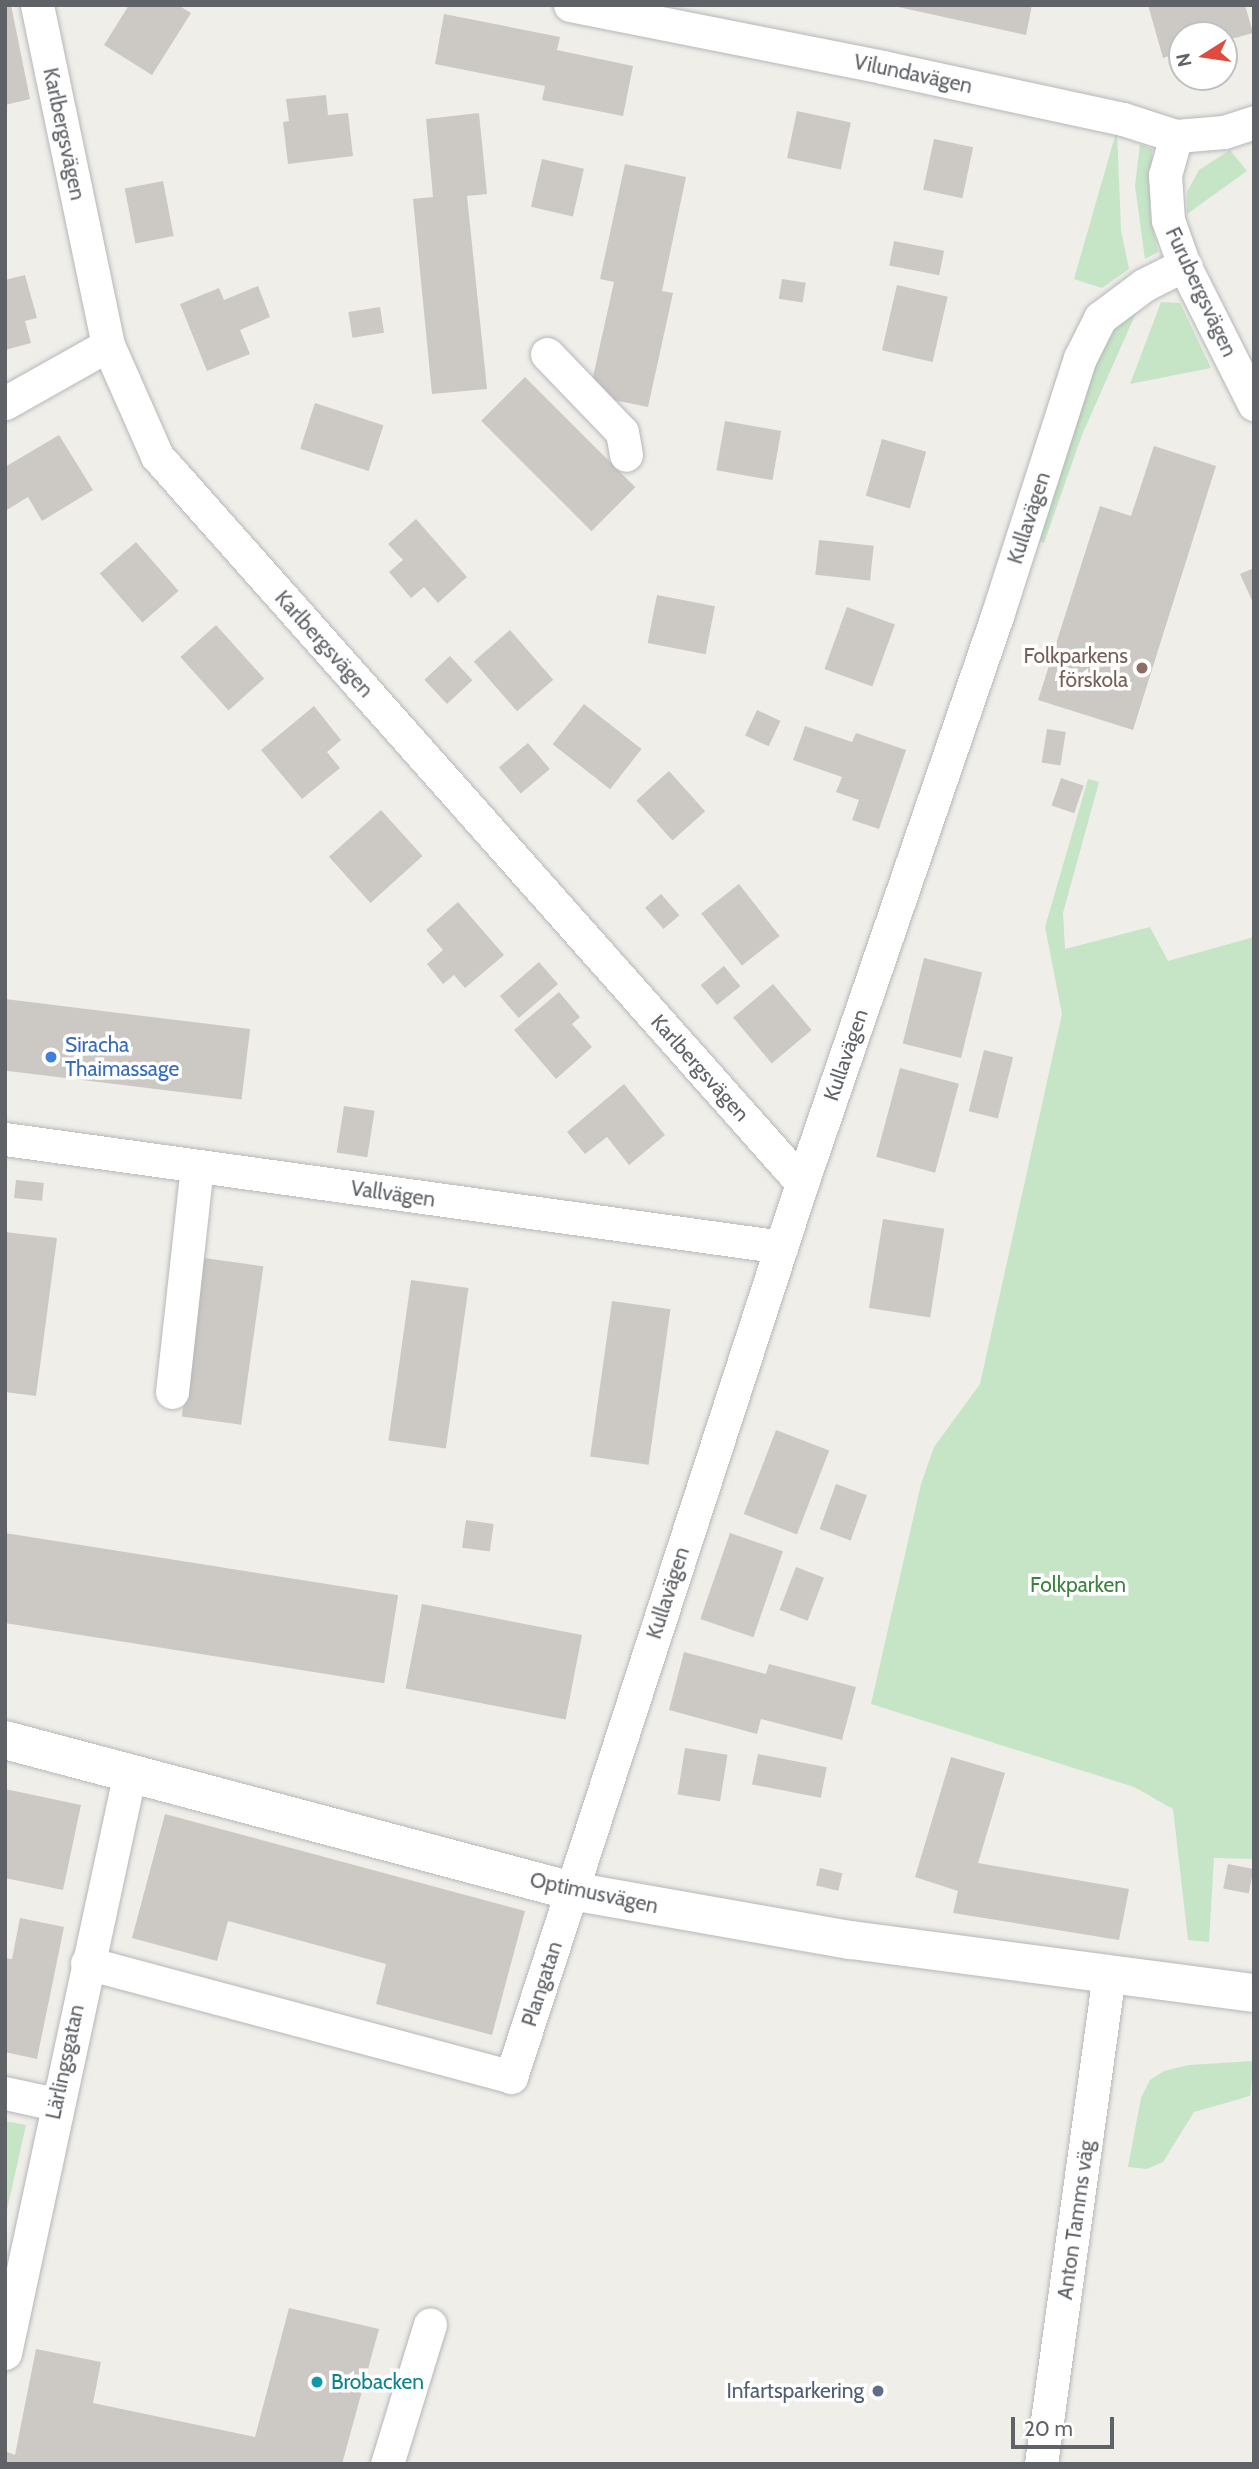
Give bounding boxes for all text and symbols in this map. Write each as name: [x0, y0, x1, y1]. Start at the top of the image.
north arrow: [1168, 21, 1238, 91]
street label: Vilundavägen: [851, 49, 975, 99]
text: N: [1171, 51, 1197, 69]
street label: Karlbergsvägen: [38, 65, 90, 203]
street label: Furubergsvägen: [1160, 223, 1242, 361]
street label: Kullavägen: [1002, 469, 1056, 567]
street label: Karlbergsvägen: [270, 585, 378, 703]
place label: Folkparkens förskola: [1023, 643, 1128, 693]
marker: Folkparkens förskola: [1134, 660, 1150, 676]
street label: Kullavägen: [819, 1006, 873, 1104]
street label: Karlbergsvägen: [646, 1009, 754, 1127]
place label: Siracha Thaimassage: [65, 1032, 179, 1082]
marker: Siracha Thaimassage: [43, 1049, 59, 1065]
street label: Vallvägen: [349, 1176, 437, 1212]
street label: Kullavägen: [641, 1544, 695, 1642]
park label: Folkparken: [1030, 1572, 1126, 1598]
street label: Optimusvägen: [528, 1867, 660, 1919]
street label: Plangatan: [516, 1938, 568, 2030]
street label: Lärlingsgatan: [41, 2002, 89, 2122]
street label: Anton Tamms väg: [1052, 2139, 1100, 2301]
place label: Brobacken: [331, 2369, 424, 2395]
marker: Brobacken: [309, 2374, 325, 2390]
place label: Infartsparkering: [726, 2378, 864, 2404]
marker: Infartsparkering: [870, 2383, 886, 2399]
scale bar: [1014, 2402, 1117, 2446]
text: 20 m: [1024, 2416, 1073, 2441]

